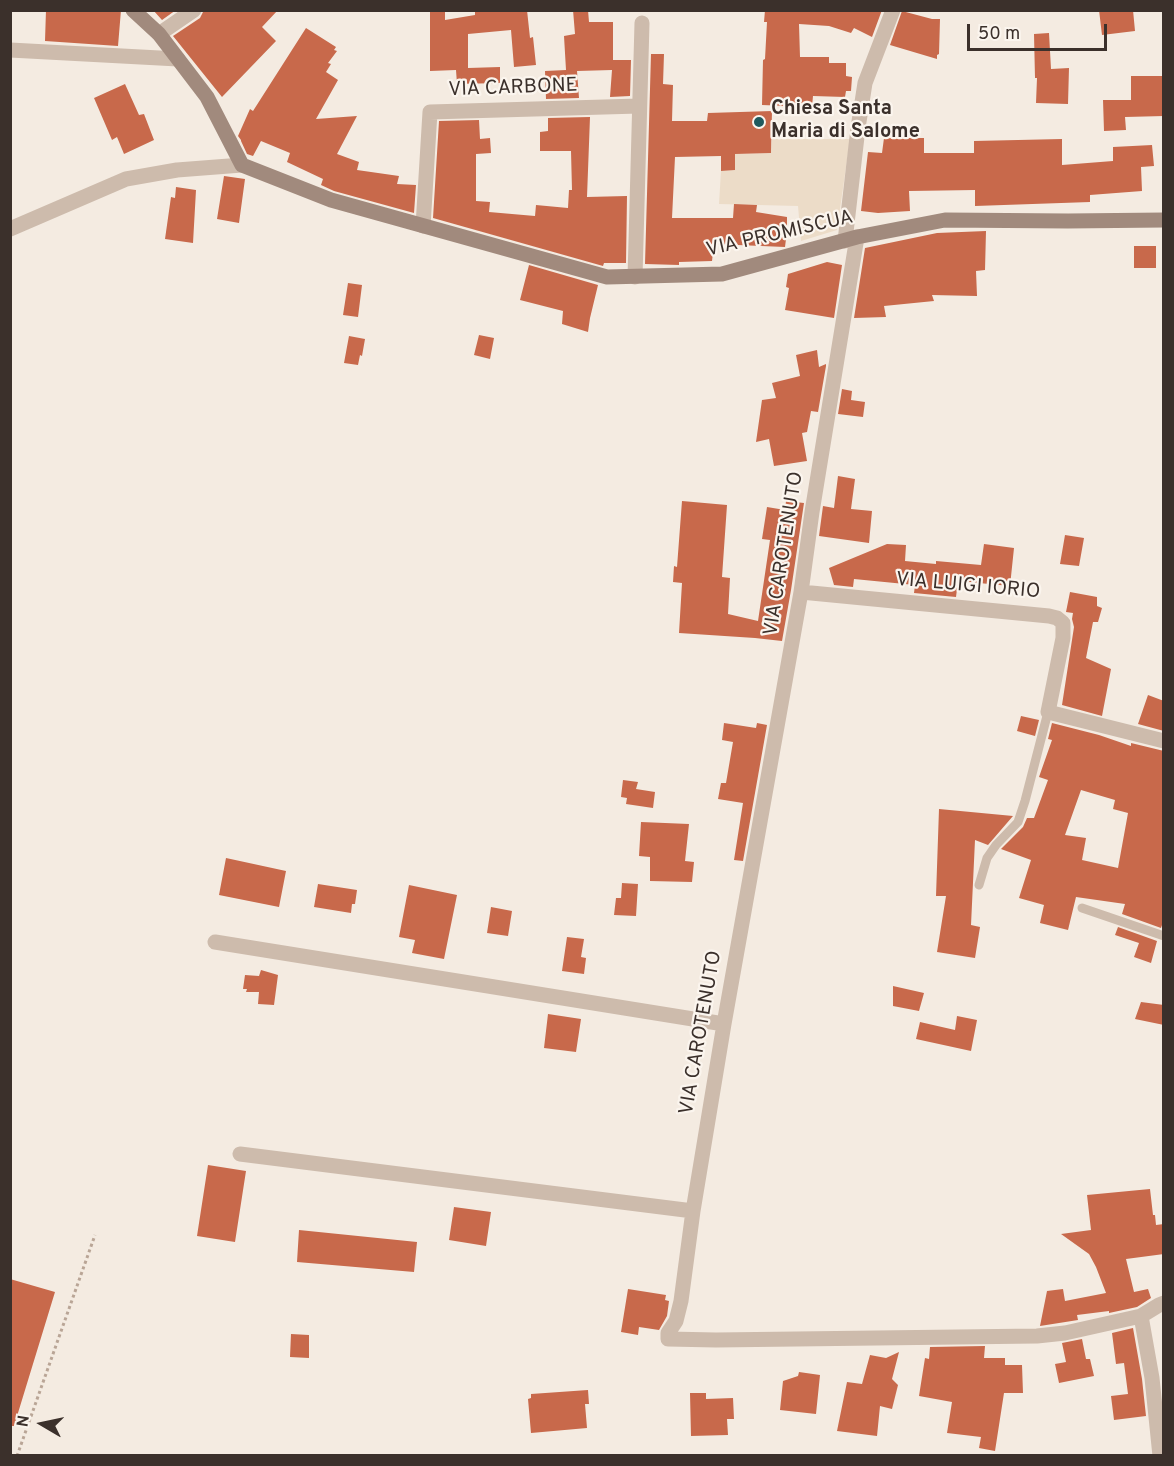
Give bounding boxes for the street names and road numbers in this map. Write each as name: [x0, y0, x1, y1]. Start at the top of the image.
street label: VIA CARBONE: [448, 75, 578, 103]
street label: VIA PROMISCUA: [704, 206, 856, 264]
street label: VIA CAROTENUTO: [760, 470, 810, 638]
street label: VIA LUIGI IORIO: [895, 569, 1041, 605]
street label: VIA CAROTENUTO: [676, 949, 728, 1117]

